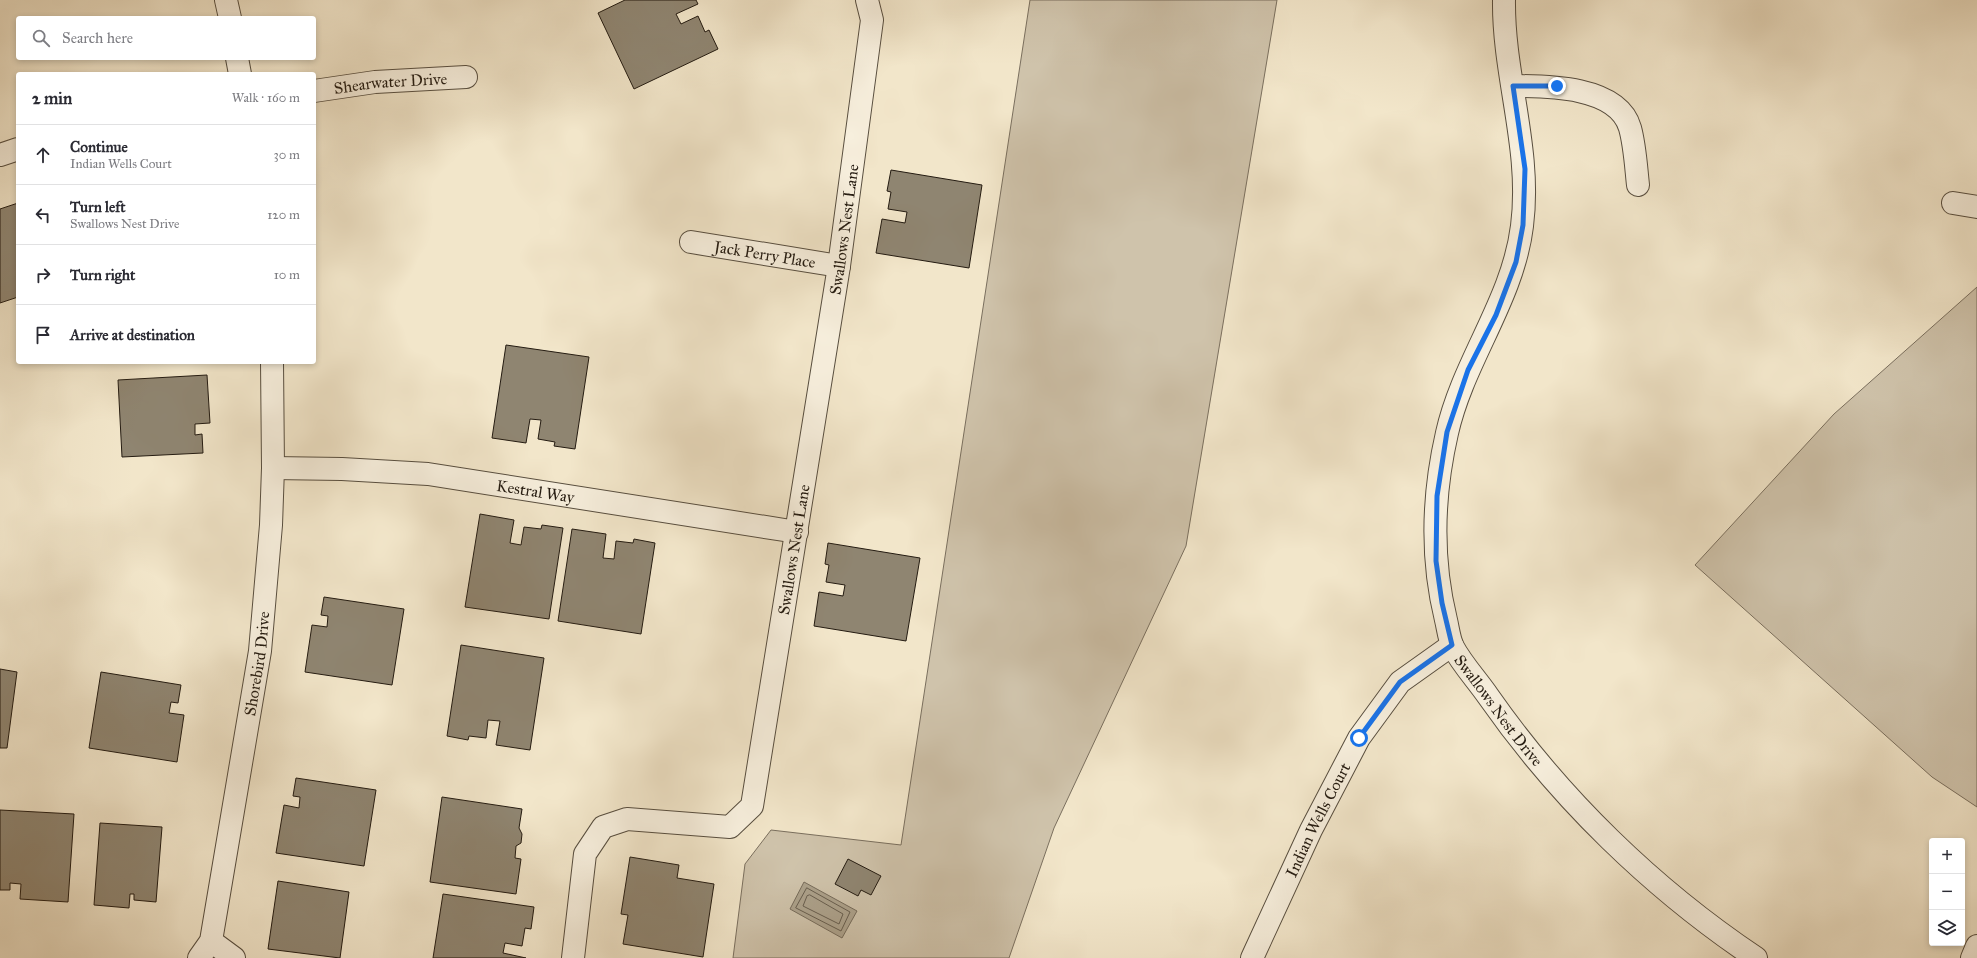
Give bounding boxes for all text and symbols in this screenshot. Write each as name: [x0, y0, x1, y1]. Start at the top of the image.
search box: [16, 16, 316, 60]
icon: search: [30, 27, 52, 49]
text: Search here: [62, 29, 133, 47]
street label: Shearwater Drive: [333, 69, 448, 98]
route end: [1548, 77, 1566, 95]
text: 2 min: [32, 88, 72, 109]
text: Walk · 160 m: [232, 90, 300, 106]
text: Continue: [70, 138, 128, 156]
icon: ahead: [32, 144, 54, 166]
text: 30 m: [274, 147, 300, 163]
text: Indian Wells Court: [70, 156, 172, 172]
street label: Swallows Nest Lane: [826, 163, 863, 296]
text: Turn left: [70, 198, 126, 216]
icon: left: [32, 204, 54, 226]
text: 120 m: [267, 207, 300, 223]
text: Swallows Nest Drive: [70, 216, 179, 232]
street label: Jack Perry Place: [711, 237, 817, 272]
icon: right: [32, 264, 54, 286]
text: Turn right: [70, 266, 135, 284]
text: 10 m: [274, 267, 300, 283]
icon: arrive: [32, 324, 54, 346]
text: Arrive at destination: [70, 326, 195, 344]
street label: Kestral Way: [495, 476, 576, 507]
street label: Swallows Nest Lane: [774, 483, 814, 616]
street label: Shorebird Drive: [240, 610, 273, 717]
street label: Swallows Nest Drive: [1450, 651, 1547, 770]
route start: [1350, 729, 1368, 747]
street label: Indian Wells Court: [1282, 759, 1355, 880]
map controls: [1929, 838, 1965, 946]
button: +: [1929, 838, 1965, 874]
button: −: [1929, 874, 1965, 910]
button: layers: [1929, 910, 1965, 946]

